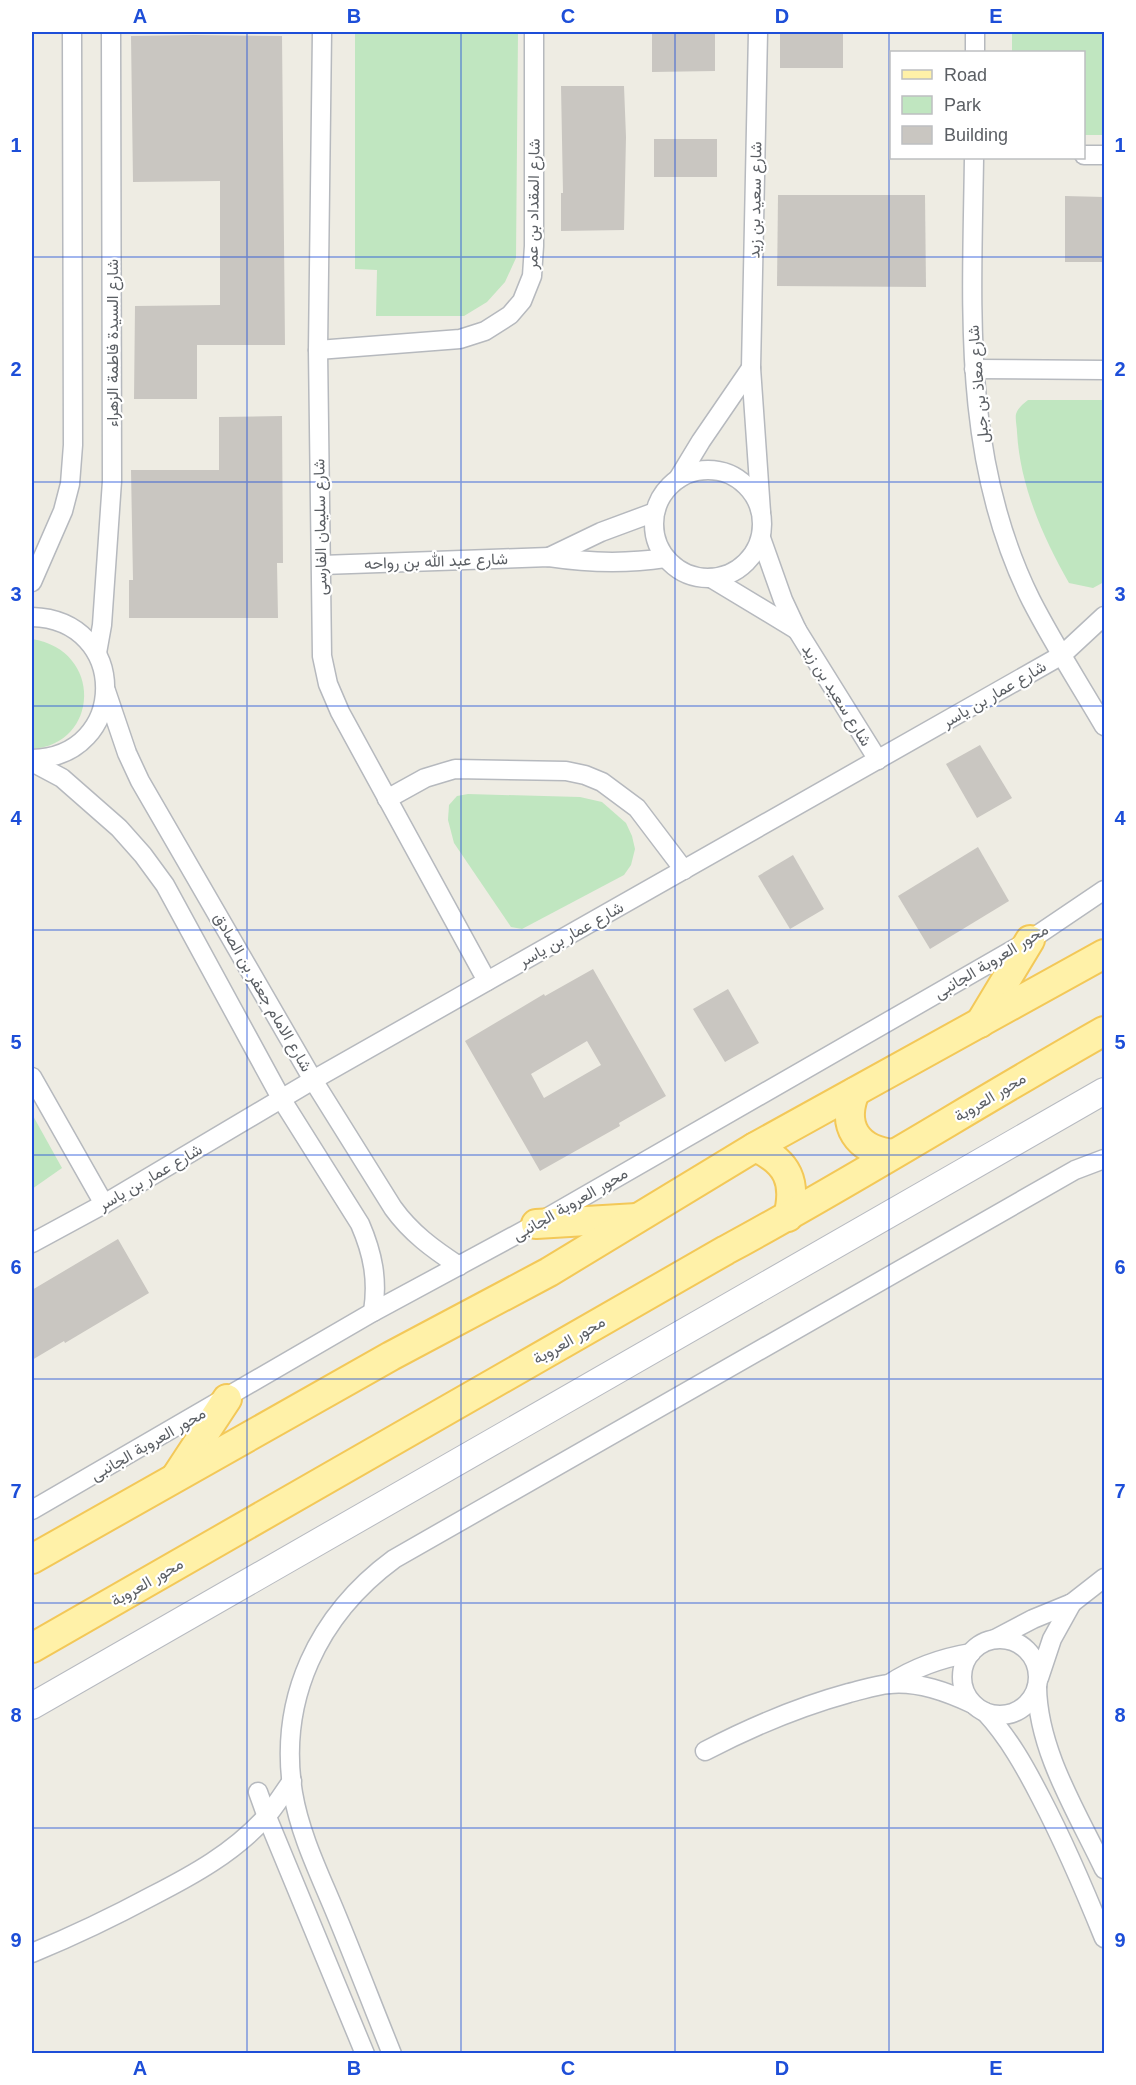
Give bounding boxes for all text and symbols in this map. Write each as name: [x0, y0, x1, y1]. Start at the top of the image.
text: A: [133, 5, 147, 27]
text: B: [347, 5, 361, 27]
text: C: [561, 5, 575, 27]
text: D: [775, 5, 789, 27]
text: E: [989, 5, 1003, 27]
legend: [890, 51, 1085, 159]
text: Road: [944, 65, 987, 85]
text: Park: [944, 95, 982, 115]
text: Building: [944, 125, 1008, 145]
text: 1: [10, 134, 22, 156]
text: 1: [1114, 134, 1126, 156]
street label: شارع المقداد بن عمر: [523, 138, 546, 271]
street label: شارع سعيد بن زيد: [745, 141, 768, 259]
street label: شارع السيدة فاطمة الزهراء: [104, 259, 124, 427]
street label: شارع معاذ بن جبل: [964, 324, 995, 444]
text: 2: [10, 358, 22, 380]
text: 2: [1114, 358, 1126, 380]
street label: شارع سليمان الفارسى: [310, 459, 333, 595]
street label: شارع عبد الله بن رواحه: [364, 549, 508, 575]
text: 3: [10, 583, 22, 605]
text: 3: [1114, 583, 1126, 605]
street label: شارع سعيد بن زيد: [796, 641, 875, 751]
street label: شارع عمار بن ياسر: [938, 657, 1050, 734]
text: 4: [10, 807, 22, 829]
text: 4: [1114, 807, 1126, 829]
street label: شارع عمار بن ياسر: [515, 898, 628, 973]
street label: شارع الامام جعفر بن الصادق: [208, 910, 315, 1076]
street label: محور العروبة الجانبى: [931, 920, 1052, 1003]
text: 5: [10, 1031, 22, 1053]
text: 5: [1114, 1031, 1126, 1053]
street label: محور العروبة: [951, 1069, 1030, 1127]
street label: شارع عمار بن ياسر: [94, 1140, 206, 1217]
street label: محور العروبة الجانبى: [510, 1164, 631, 1246]
text: 6: [10, 1256, 22, 1278]
text: 6: [1114, 1256, 1126, 1278]
street label: محور العروبة: [530, 1313, 609, 1369]
street label: محور العروبة الجانبى: [88, 1404, 209, 1486]
text: 7: [10, 1480, 22, 1502]
text: 7: [1114, 1480, 1126, 1502]
street label: محور العروبة: [108, 1555, 187, 1611]
text: 8: [10, 1704, 22, 1726]
text: 8: [1114, 1704, 1126, 1726]
text: 9: [10, 1929, 22, 1951]
text: 9: [1114, 1929, 1126, 1951]
text: A: [133, 2057, 147, 2079]
text: B: [347, 2057, 361, 2079]
text: C: [561, 2057, 575, 2079]
text: D: [775, 2057, 789, 2079]
text: E: [989, 2057, 1003, 2079]

